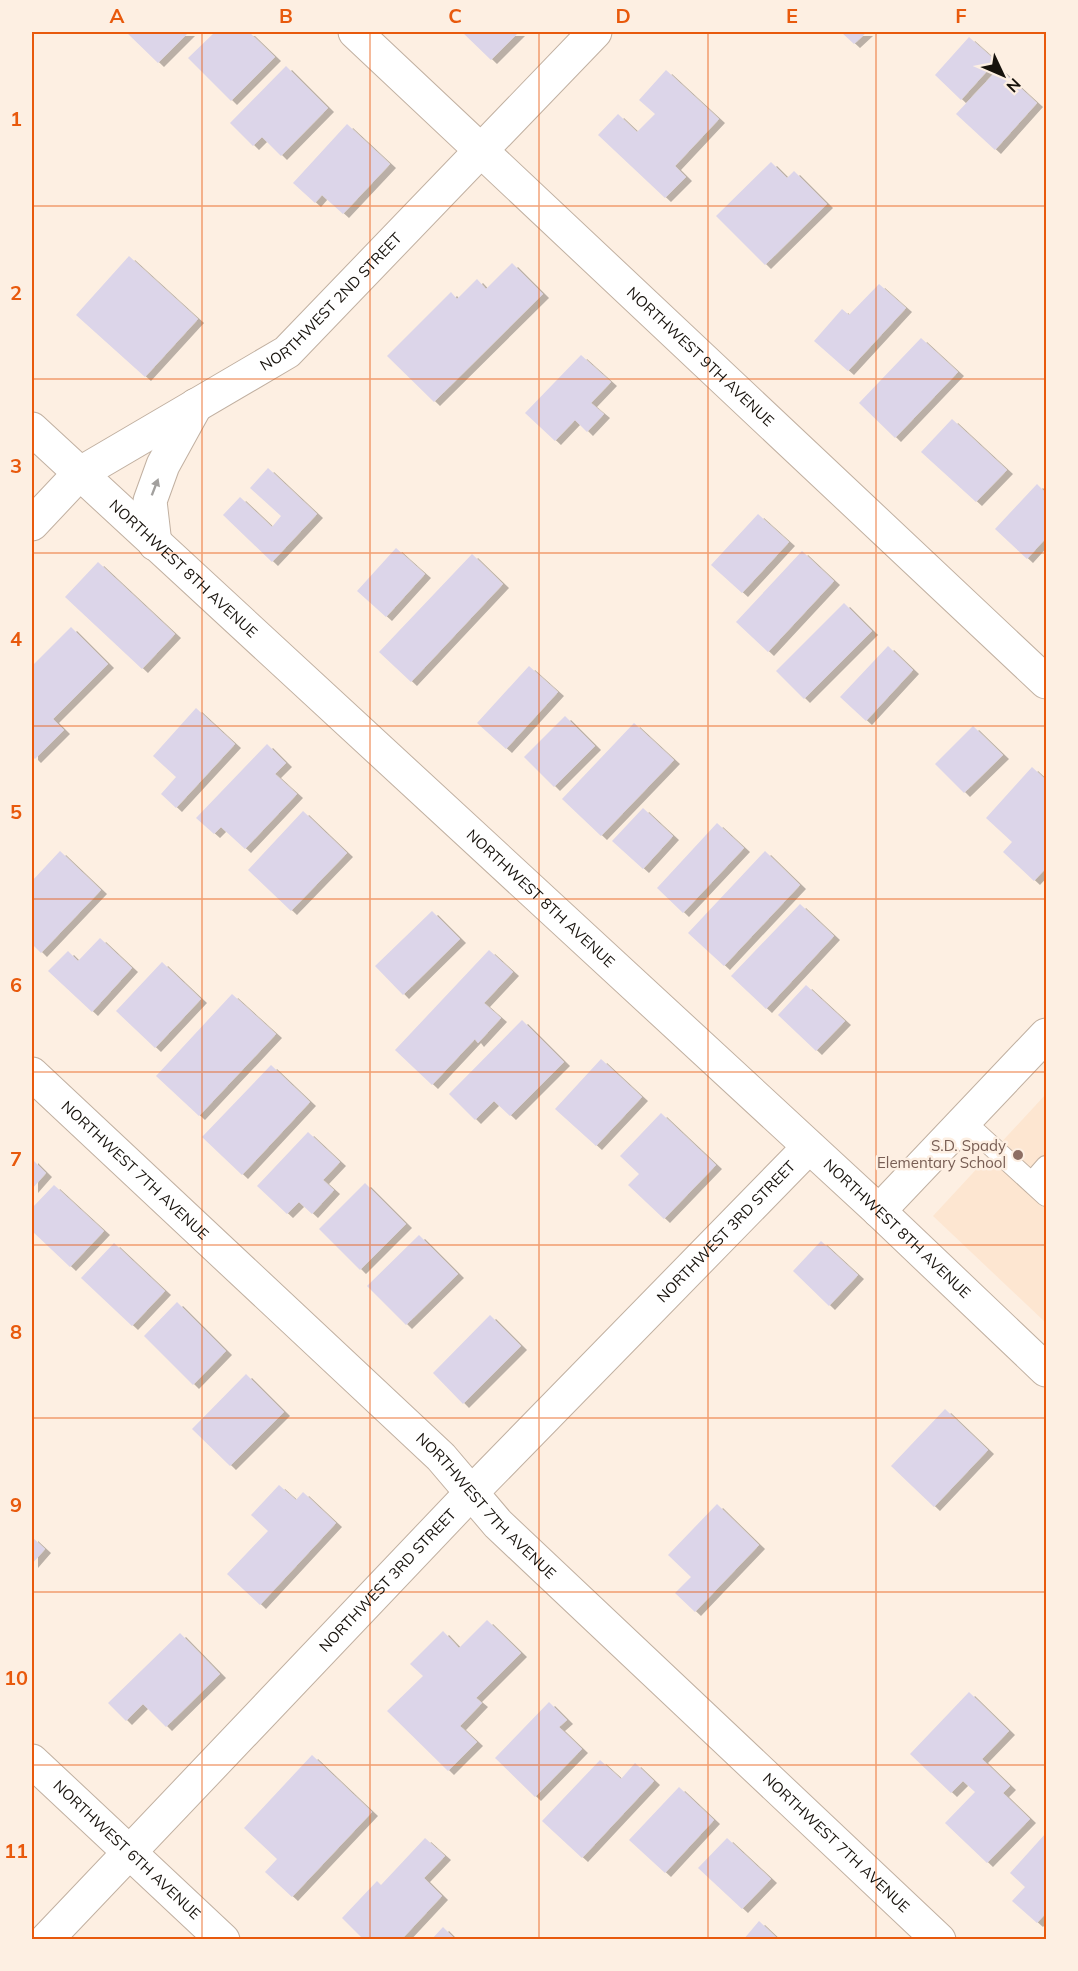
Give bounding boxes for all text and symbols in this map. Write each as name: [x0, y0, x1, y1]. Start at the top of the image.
text: A: [110, 3, 125, 28]
text: B: [279, 3, 293, 28]
text: C: [448, 3, 462, 28]
text: D: [615, 3, 631, 28]
text: E: [786, 3, 798, 28]
text: F: [955, 3, 967, 28]
north arrow: [973, 45, 1033, 105]
text: N: [1002, 74, 1025, 97]
text: 1: [10, 106, 22, 131]
street label: NORTHWEST 2ND STREET: [257, 228, 406, 375]
text: 2: [10, 280, 22, 305]
street label: NORTHWEST 9TH AVENUE: [623, 283, 778, 430]
text: 3: [10, 453, 22, 478]
one-way arrow: [150, 477, 160, 495]
street label: NORTHWEST 8TH AVENUE: [106, 495, 262, 642]
text: 4: [10, 626, 22, 651]
text: 5: [10, 799, 22, 824]
street label: NORTHWEST 8TH AVENUE: [463, 825, 619, 971]
text: 6: [10, 972, 22, 997]
street label: NORTHWEST 7TH AVENUE: [58, 1096, 213, 1244]
place label: S.D. Spady Elementary School: [877, 1136, 1006, 1172]
text: 7: [10, 1146, 22, 1171]
marker: S.D. Spady Elementary School: [1011, 1148, 1025, 1162]
street label: NORTHWEST 8TH AVENUE: [820, 1155, 975, 1302]
street label: NORTHWEST 3RD STREET: [652, 1157, 799, 1306]
text: 8: [10, 1319, 22, 1344]
street label: NORTHWEST 7TH AVENUE: [412, 1429, 560, 1583]
text: 9: [10, 1492, 22, 1517]
street label: NORTHWEST 3RD STREET: [315, 1505, 460, 1656]
text: 10: [4, 1665, 28, 1690]
street label: NORTHWEST 7TH AVENUE: [759, 1769, 914, 1916]
street label: NORTHWEST 6TH AVENUE: [50, 1776, 205, 1923]
text: 11: [4, 1838, 28, 1863]

